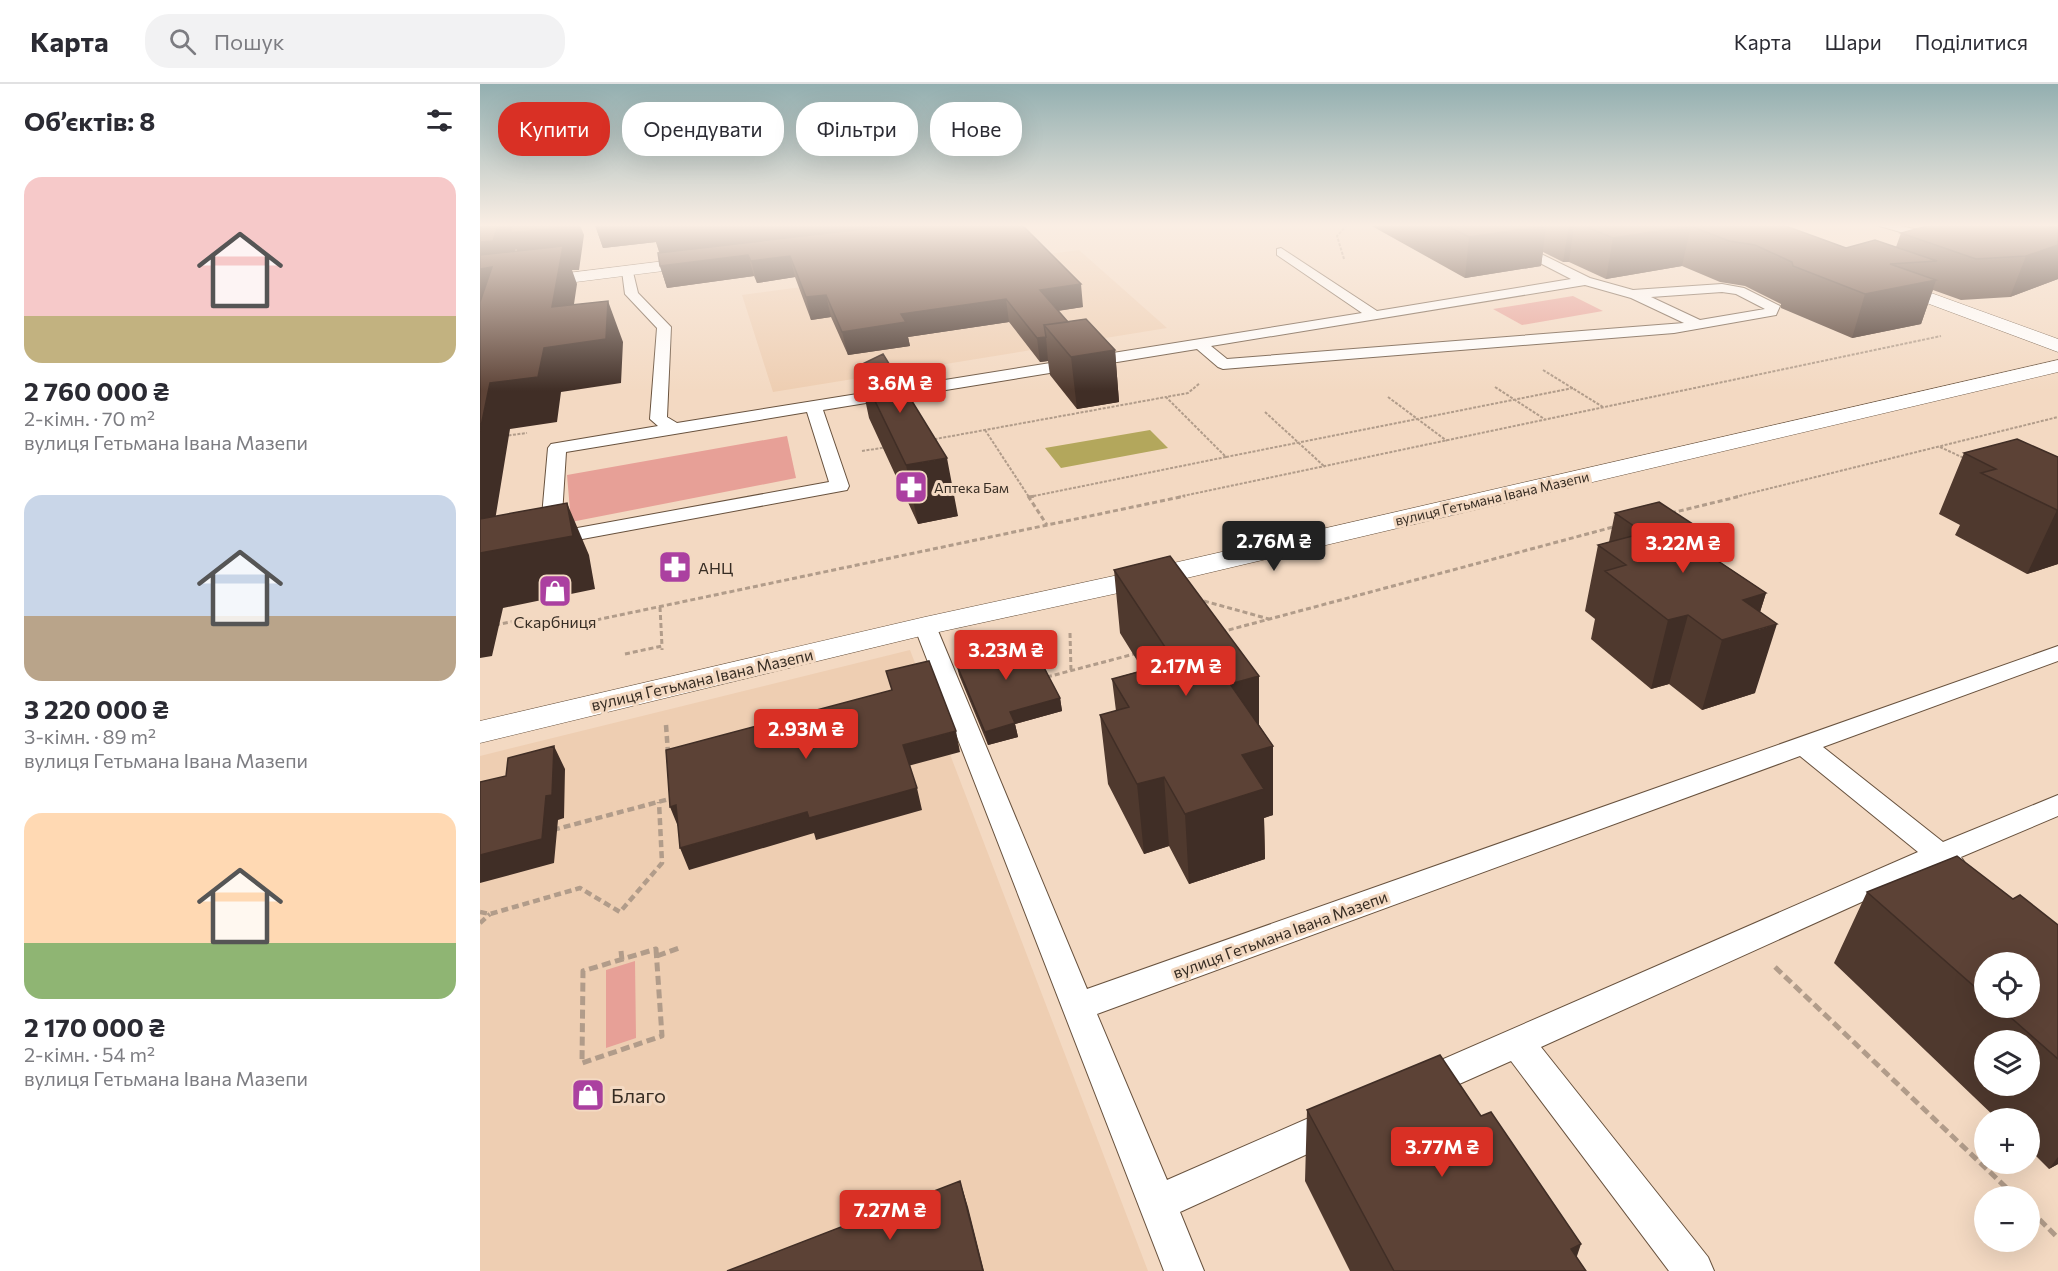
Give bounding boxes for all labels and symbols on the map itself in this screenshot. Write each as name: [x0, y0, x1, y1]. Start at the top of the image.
pin: 3.6M ₴: [851, 363, 949, 414]
street label: вулиця Гетьмана Івана Мазепи: [1393, 467, 1591, 529]
pharmacy icon: Аптека Бам: [893, 469, 929, 505]
place label: Аптека Бам: [934, 479, 1009, 496]
pin: 2.76M ₴: [1219, 521, 1329, 572]
pin: 3.22M ₴: [1628, 523, 1738, 574]
pharmacy icon: АНЦ: [657, 549, 693, 585]
place label: АНЦ: [698, 558, 733, 577]
shop icon: Скарбниця: [537, 573, 573, 609]
place label: Скарбниця: [514, 612, 596, 631]
pin: 3.23M ₴: [951, 630, 1061, 681]
street label: вулиця Гетьмана Івана Мазепи: [589, 644, 815, 714]
pin: 2.17M ₴: [1131, 646, 1241, 697]
pin: 2.93M ₴: [751, 709, 861, 760]
street label: вулиця Гетьмана Івана Мазепи: [1170, 886, 1390, 982]
shop icon: Благо: [570, 1077, 606, 1113]
place label: Благо: [611, 1083, 666, 1107]
pin: 3.77M ₴: [1387, 1127, 1497, 1178]
pin: 7.27M ₴: [835, 1190, 945, 1241]

